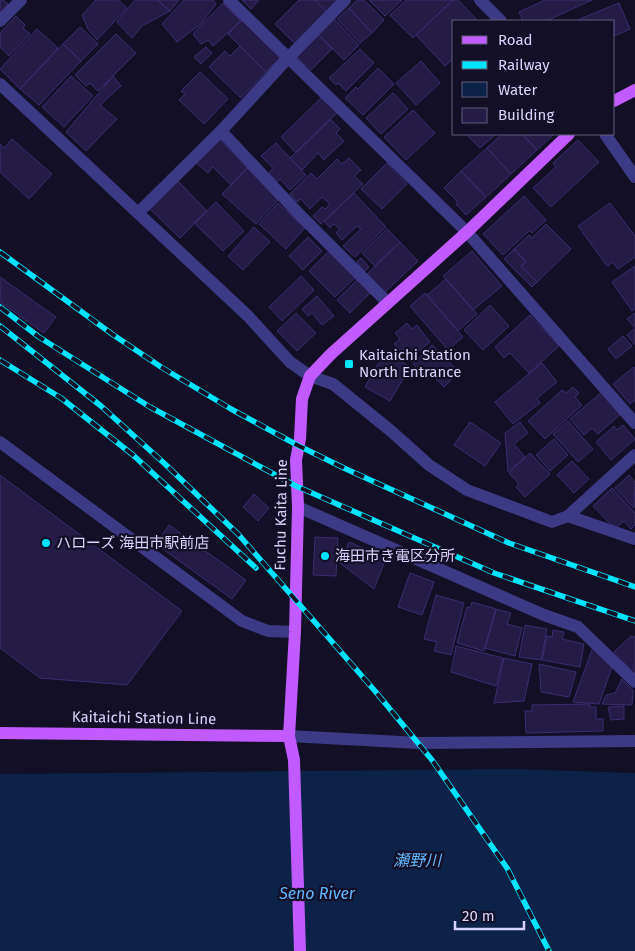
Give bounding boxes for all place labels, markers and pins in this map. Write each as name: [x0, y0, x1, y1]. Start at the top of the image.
place label: Kaitaichi Station North Entrance: [359, 346, 471, 381]
marker: Kaitaichi Station North Entrance: [343, 358, 355, 370]
place label: ハローズ 海田市駅前店: [56, 534, 209, 552]
marker: ハローズ 海田市駅前店: [40, 537, 52, 549]
place label: 海田市き電区分所: [335, 547, 455, 565]
marker: 海田市き電区分所: [319, 550, 331, 562]

